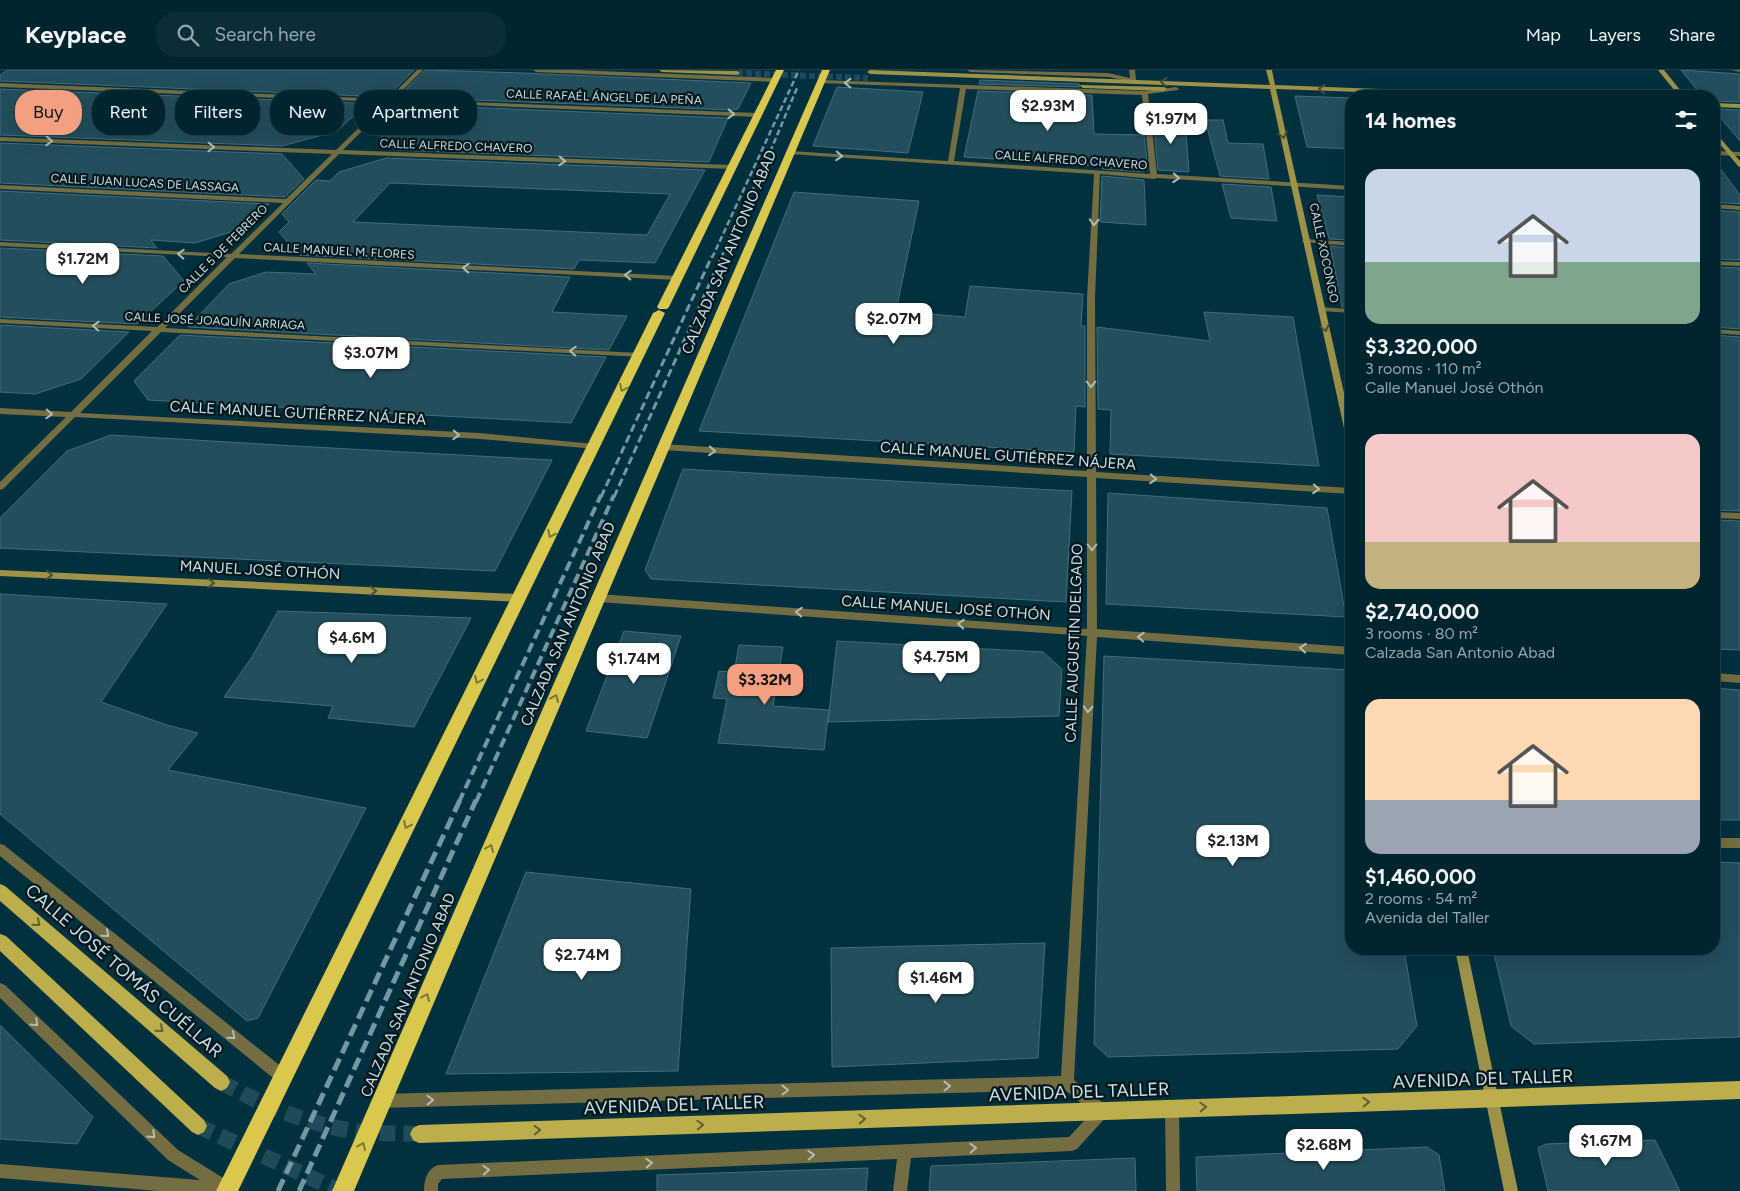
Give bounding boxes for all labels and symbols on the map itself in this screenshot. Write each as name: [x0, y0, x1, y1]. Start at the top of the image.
one-way arrow: [1159, 76, 1167, 87]
one-way arrow: [844, 78, 852, 89]
one-way arrow: [1318, 84, 1326, 94]
street label: CALLE RAFAÉL ÁNGEL DE LA PEÑA: [506, 87, 702, 107]
pin: $2.93M: [1007, 90, 1089, 132]
pin: $1.97M: [1130, 102, 1212, 145]
one-way arrow: [727, 108, 735, 119]
one-way arrow: [1277, 130, 1288, 139]
one-way arrow: [45, 135, 53, 146]
street label: CALLE ALFREDO CHAVERO: [379, 136, 533, 156]
one-way arrow: [207, 142, 215, 153]
street label: CALZADA SAN ANTONIO ABAD: [678, 147, 780, 357]
street label: CALLE ALFREDO CHAVERO: [994, 148, 1148, 172]
one-way arrow: [835, 150, 843, 161]
one-way arrow: [558, 155, 566, 166]
street label: CALLE JUAN LUCAS DE LASSAGA: [50, 171, 240, 195]
one-way arrow: [1172, 173, 1180, 184]
street label: CALLE 5 DE FEBRERO: [176, 202, 270, 296]
street label: CALLE XOCONGO: [1307, 202, 1341, 304]
one-way arrow: [1089, 218, 1100, 226]
street label: CALLE MANUEL M. FLORES: [263, 240, 415, 262]
pin: $1.72M: [42, 242, 124, 285]
one-way arrow: [177, 249, 185, 260]
one-way arrow: [461, 262, 469, 273]
one-way arrow: [624, 270, 632, 281]
pin: $2.07M: [853, 302, 935, 345]
street label: CALLE JOSÉ JOAQUÍN ARRIAGA: [124, 309, 306, 333]
one-way arrow: [92, 320, 100, 331]
one-way arrow: [1319, 323, 1330, 332]
pin: $3.07M: [330, 336, 412, 379]
one-way arrow: [569, 346, 577, 357]
one-way arrow: [1086, 380, 1096, 388]
one-way arrow: [619, 383, 629, 392]
street label: CALLE MANUEL GUTIÉRREZ NÁJERA: [169, 397, 427, 429]
one-way arrow: [45, 408, 53, 419]
one-way arrow: [452, 429, 460, 440]
street label: CALLE MANUEL GUTIÉRREZ NÁJERA: [879, 438, 1137, 474]
one-way arrow: [708, 445, 716, 456]
one-way arrow: [1150, 473, 1158, 484]
one-way arrow: [1312, 483, 1320, 494]
street label: CALZADA SAN ANTONIO ABAD: [517, 519, 619, 729]
one-way arrow: [547, 529, 557, 538]
street label: CALLE AUGUSTIN DELGADO: [1062, 543, 1086, 743]
one-way arrow: [1087, 543, 1097, 551]
street label: MANUEL JOSÉ OTHÓN: [179, 557, 341, 583]
one-way arrow: [45, 570, 53, 581]
one-way arrow: [207, 578, 215, 589]
one-way arrow: [370, 585, 378, 596]
street label: CALLE MANUEL JOSÉ OTHÓN: [841, 592, 1051, 624]
one-way arrow: [795, 607, 803, 618]
one-way arrow: [957, 619, 965, 630]
pin: $4.6M: [317, 622, 387, 664]
one-way arrow: [1136, 631, 1144, 642]
pin: $4.75M: [900, 640, 982, 683]
pin: $1.74M: [593, 642, 675, 685]
one-way arrow: [1298, 643, 1306, 654]
pin: $3.32M: [724, 664, 806, 706]
one-way arrow: [474, 674, 484, 683]
one-way arrow: [549, 695, 559, 703]
one-way arrow: [1083, 705, 1094, 713]
one-way arrow: [403, 820, 413, 829]
pin: $2.13M: [1192, 824, 1274, 867]
one-way arrow: [484, 844, 495, 853]
street label: CALLE JOSÉ TOMÁS CUÉLLAR: [21, 879, 227, 1063]
street label: CALZADA SAN ANTONIO ABAD: [357, 890, 459, 1100]
one-way arrow: [31, 917, 40, 926]
one-way arrow: [100, 929, 109, 937]
pin: $2.74M: [541, 938, 623, 981]
pin: $1.46M: [895, 962, 977, 1004]
one-way arrow: [420, 993, 431, 1002]
one-way arrow: [29, 1017, 38, 1026]
one-way arrow: [154, 1023, 163, 1032]
one-way arrow: [227, 1031, 236, 1040]
street label: AVENIDA DEL TALLER: [1392, 1065, 1574, 1093]
street label: AVENIDA DEL TALLER: [988, 1078, 1170, 1106]
one-way arrow: [944, 1081, 952, 1091]
one-way arrow: [782, 1085, 789, 1095]
street label: AVENIDA DEL TALLER: [583, 1091, 765, 1119]
one-way arrow: [426, 1094, 434, 1105]
one-way arrow: [1362, 1097, 1370, 1108]
one-way arrow: [1200, 1102, 1208, 1113]
one-way arrow: [858, 1114, 866, 1124]
one-way arrow: [696, 1119, 704, 1130]
pin: $1.67M: [1565, 1124, 1647, 1167]
one-way arrow: [534, 1125, 542, 1135]
pin: $2.68M: [1283, 1128, 1365, 1171]
one-way arrow: [147, 1129, 156, 1138]
one-way arrow: [356, 1142, 366, 1151]
one-way arrow: [970, 1143, 978, 1154]
one-way arrow: [807, 1150, 815, 1161]
one-way arrow: [645, 1157, 653, 1168]
one-way arrow: [483, 1164, 491, 1175]

